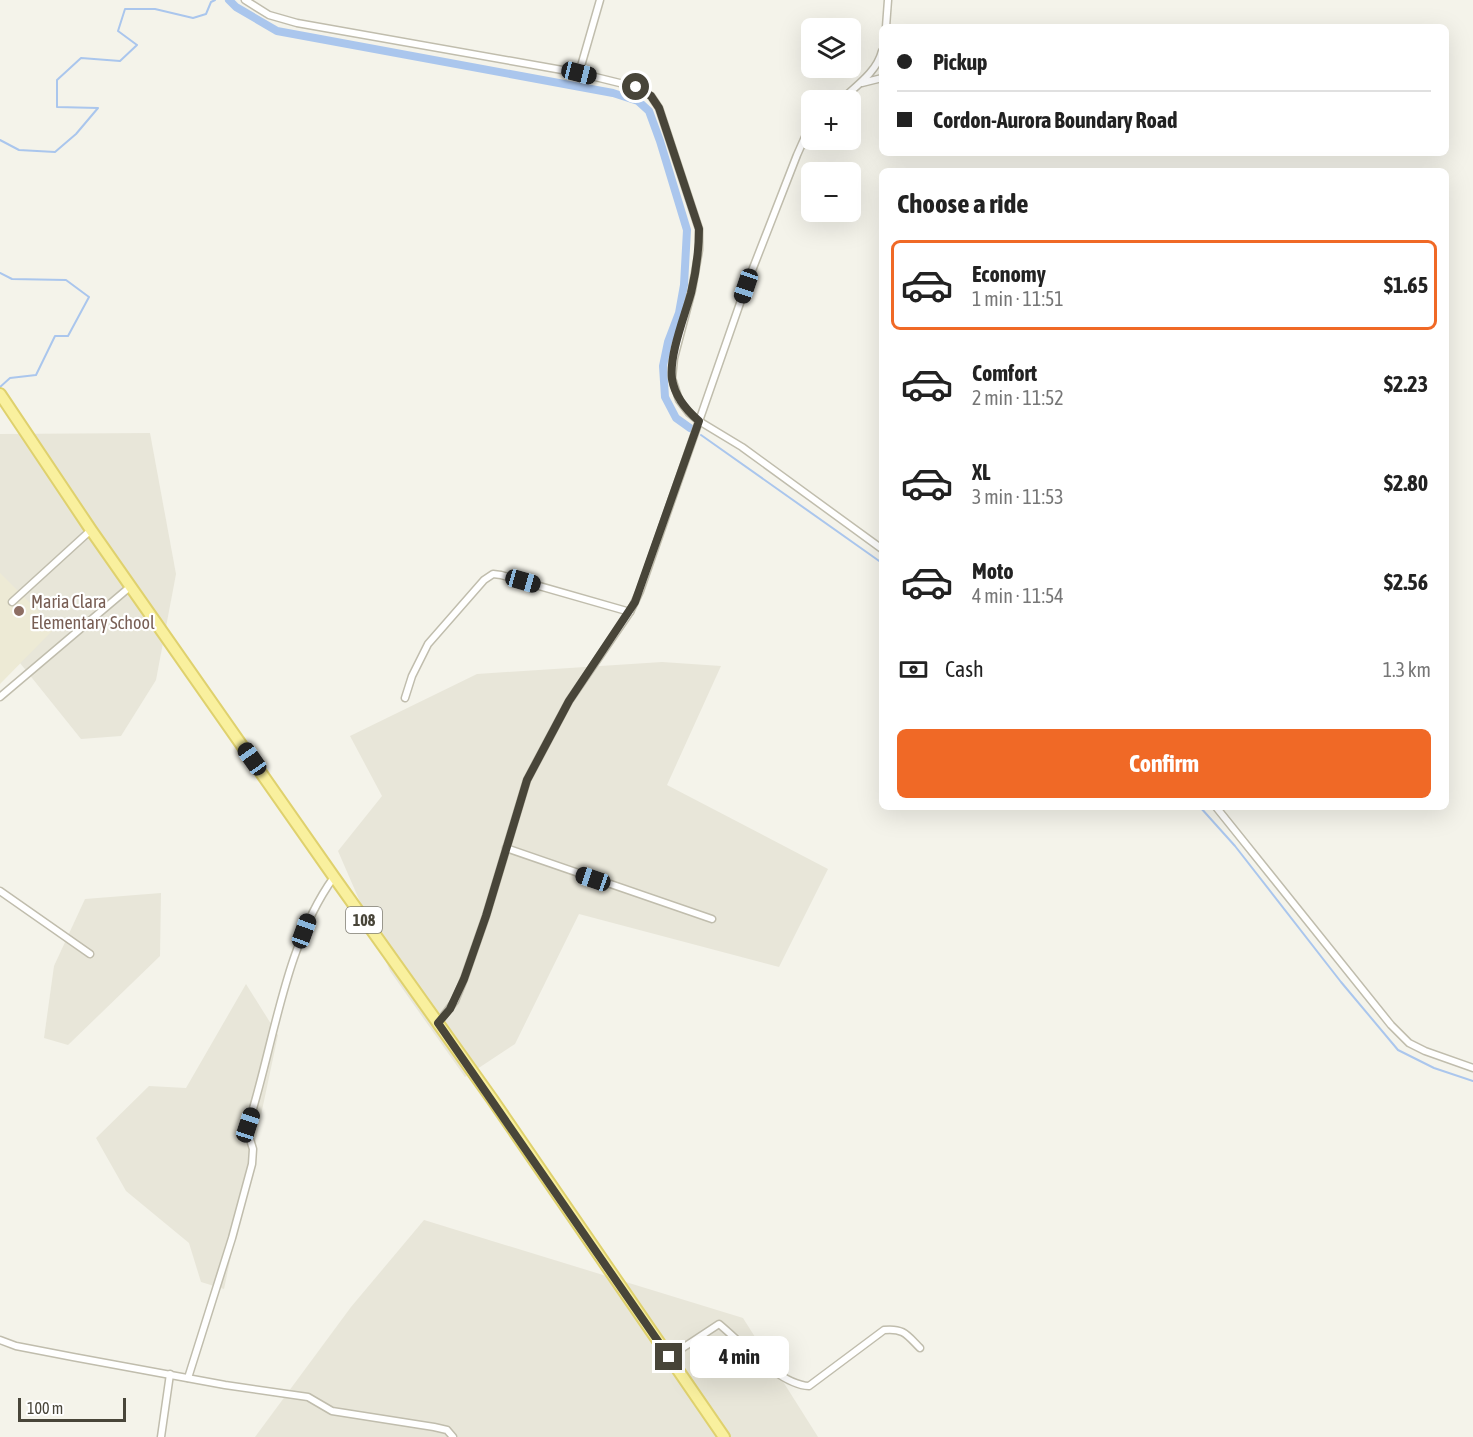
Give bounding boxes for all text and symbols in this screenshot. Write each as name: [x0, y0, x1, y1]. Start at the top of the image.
map controls: [801, 18, 861, 222]
button: layers: [801, 18, 861, 78]
text: Pickup: [933, 49, 988, 75]
car: [559, 60, 599, 86]
route start: [622, 73, 649, 100]
button: +: [801, 90, 861, 150]
text: Cordon-Aurora Boundary Road: [933, 107, 1178, 133]
button: −: [801, 162, 861, 222]
text: Choose a ride: [897, 188, 1029, 219]
icon: car: [900, 258, 954, 312]
text: Economy: [972, 261, 1046, 287]
car: [732, 266, 760, 306]
text: $1.65: [1384, 272, 1428, 298]
text: 1 min · 11:51: [972, 287, 1064, 310]
icon: car: [900, 357, 954, 411]
text: Comfort: [972, 360, 1037, 386]
text: $2.23: [1384, 371, 1428, 397]
text: 2 min · 11:52: [972, 386, 1064, 409]
icon: car: [900, 456, 954, 510]
text: XL: [972, 459, 990, 485]
text: $2.80: [1384, 470, 1428, 496]
text: 3 min · 11:53: [972, 485, 1064, 508]
icon: car: [900, 555, 954, 609]
text: Moto: [972, 558, 1014, 584]
car: [503, 567, 543, 595]
text: $2.56: [1384, 569, 1428, 595]
text: 4 min · 11:54: [972, 584, 1064, 607]
place label: Maria Clara Elementary School: [31, 591, 155, 633]
marker: Maria Clara Elementary School: [12, 604, 26, 618]
icon: cash: [897, 653, 930, 686]
text: Cash: [945, 656, 984, 682]
text: 1.3 km: [1383, 658, 1431, 681]
button: Confirm: [897, 729, 1431, 798]
car: [234, 739, 270, 779]
car: [573, 865, 613, 893]
road number: 108: [346, 907, 382, 933]
car: [289, 911, 319, 951]
car: [234, 1105, 262, 1145]
callout: 4 min: [690, 1336, 789, 1378]
route end: [655, 1343, 682, 1370]
text: 4 min: [719, 1345, 760, 1368]
scale bar: [18, 1395, 126, 1422]
text: 100 m: [27, 1399, 63, 1417]

